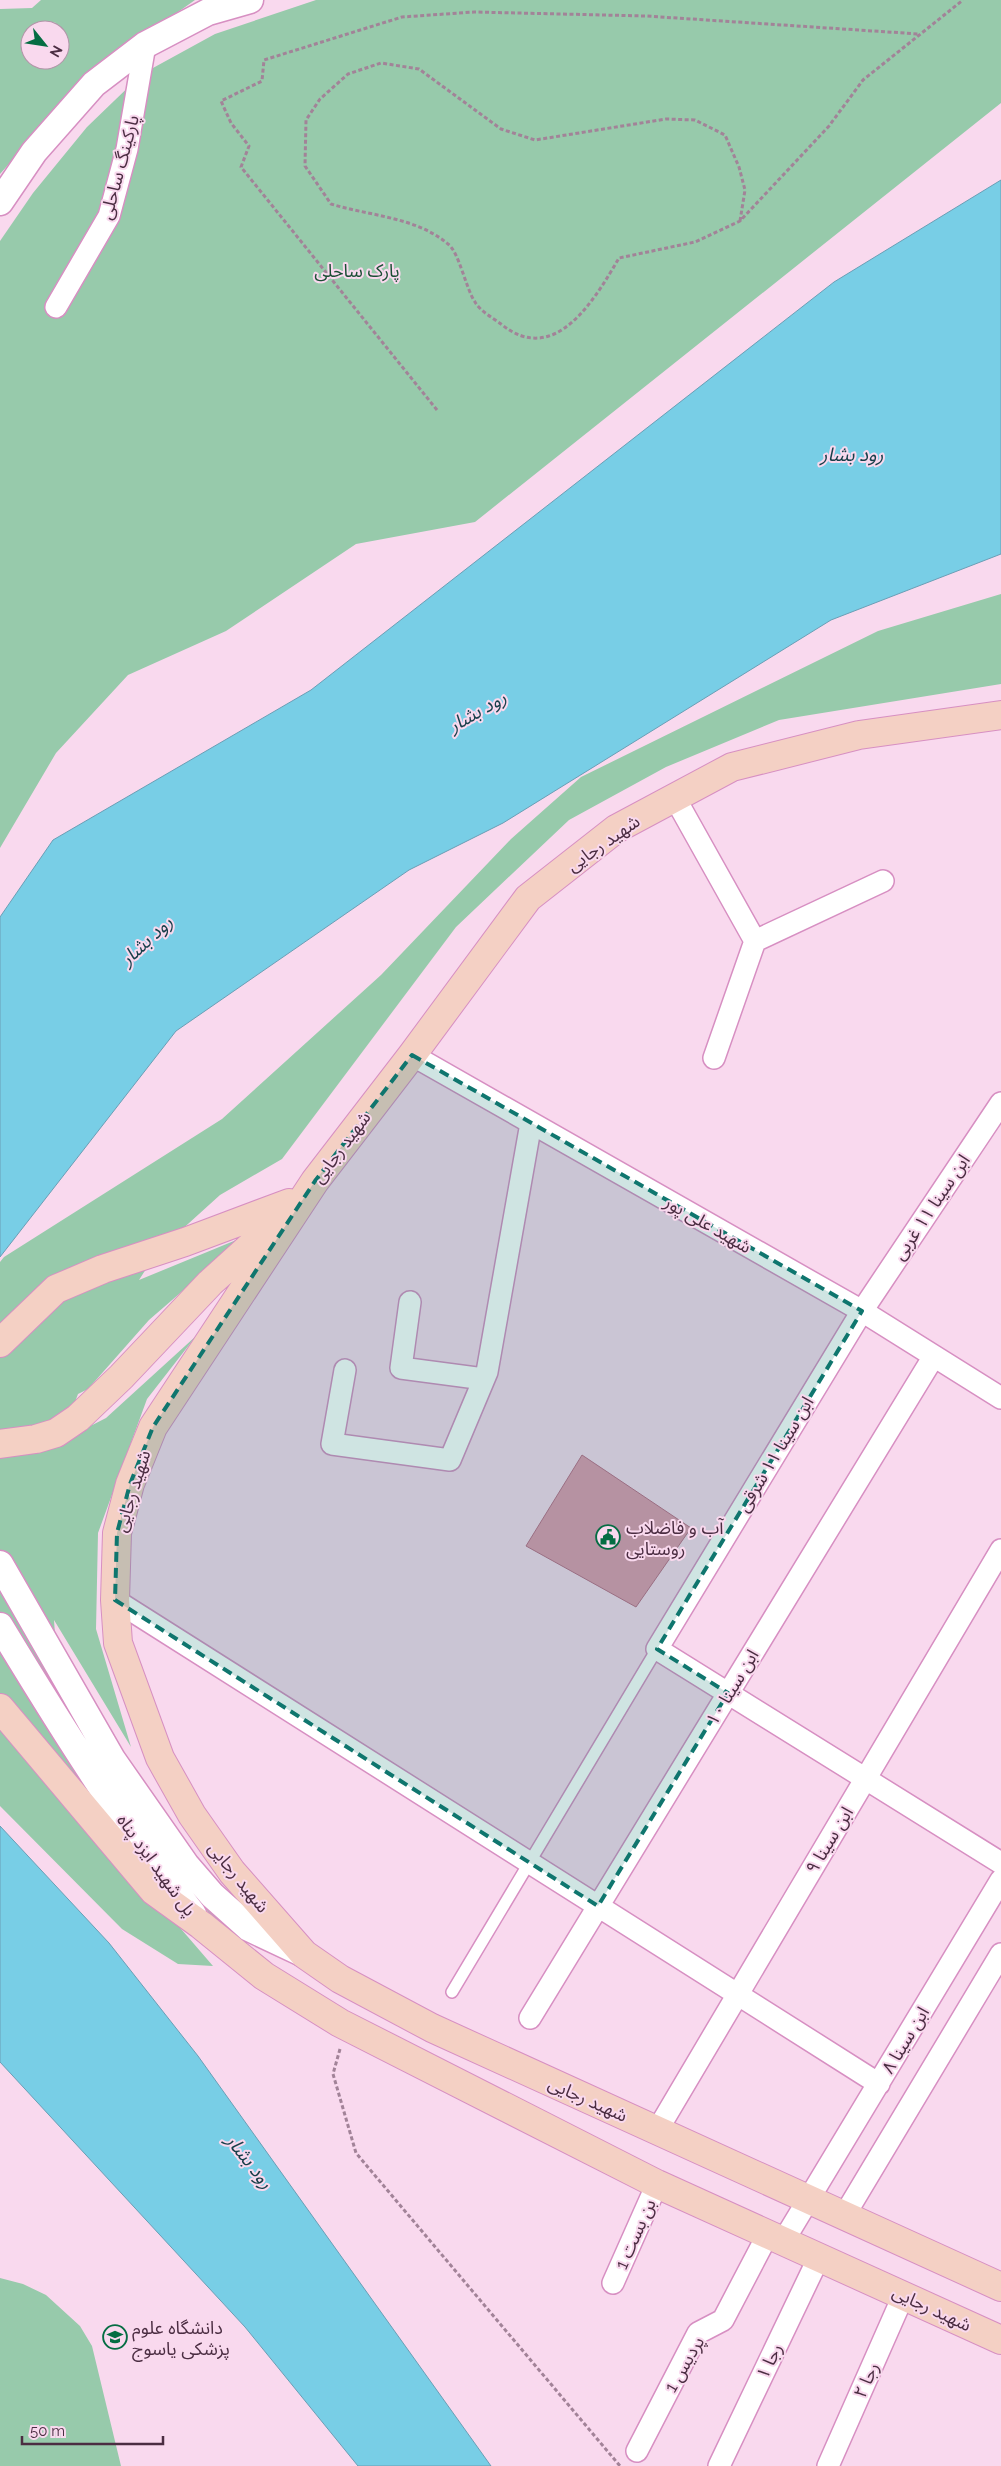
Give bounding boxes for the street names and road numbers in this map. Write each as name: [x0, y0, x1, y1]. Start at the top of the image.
street label: پارکینگ ساحلی: [95, 112, 144, 222]
street label: شهید رجایی: [562, 810, 644, 877]
street label: شهید رجایی: [307, 1107, 376, 1188]
street label: ابن سینا ۱۱ غربی: [888, 1150, 975, 1264]
street label: شهید علی پور: [659, 1190, 755, 1258]
street label: ابن سینا ۱۱ شرقی: [732, 1393, 819, 1516]
street label: شهید رجایی: [110, 1448, 155, 1535]
street label: ابن سینا ۱۰: [701, 1645, 764, 1729]
street label: ابن سینا ۹: [801, 1803, 858, 1878]
street label: پل شهید ایزد پناه: [112, 1810, 201, 1921]
street label: شهید رجایی: [203, 1838, 274, 1917]
street label: ابن سینا ۸: [877, 2003, 934, 2078]
street label: شهید رجایی: [545, 2072, 631, 2127]
street label: بن بست 1: [610, 2196, 661, 2273]
street label: شهید رجایی: [889, 2281, 975, 2336]
street label: پردیس 1: [660, 2332, 709, 2396]
street label: رجا ۱: [752, 2340, 787, 2383]
street label: رجا ۲: [849, 2359, 884, 2401]

